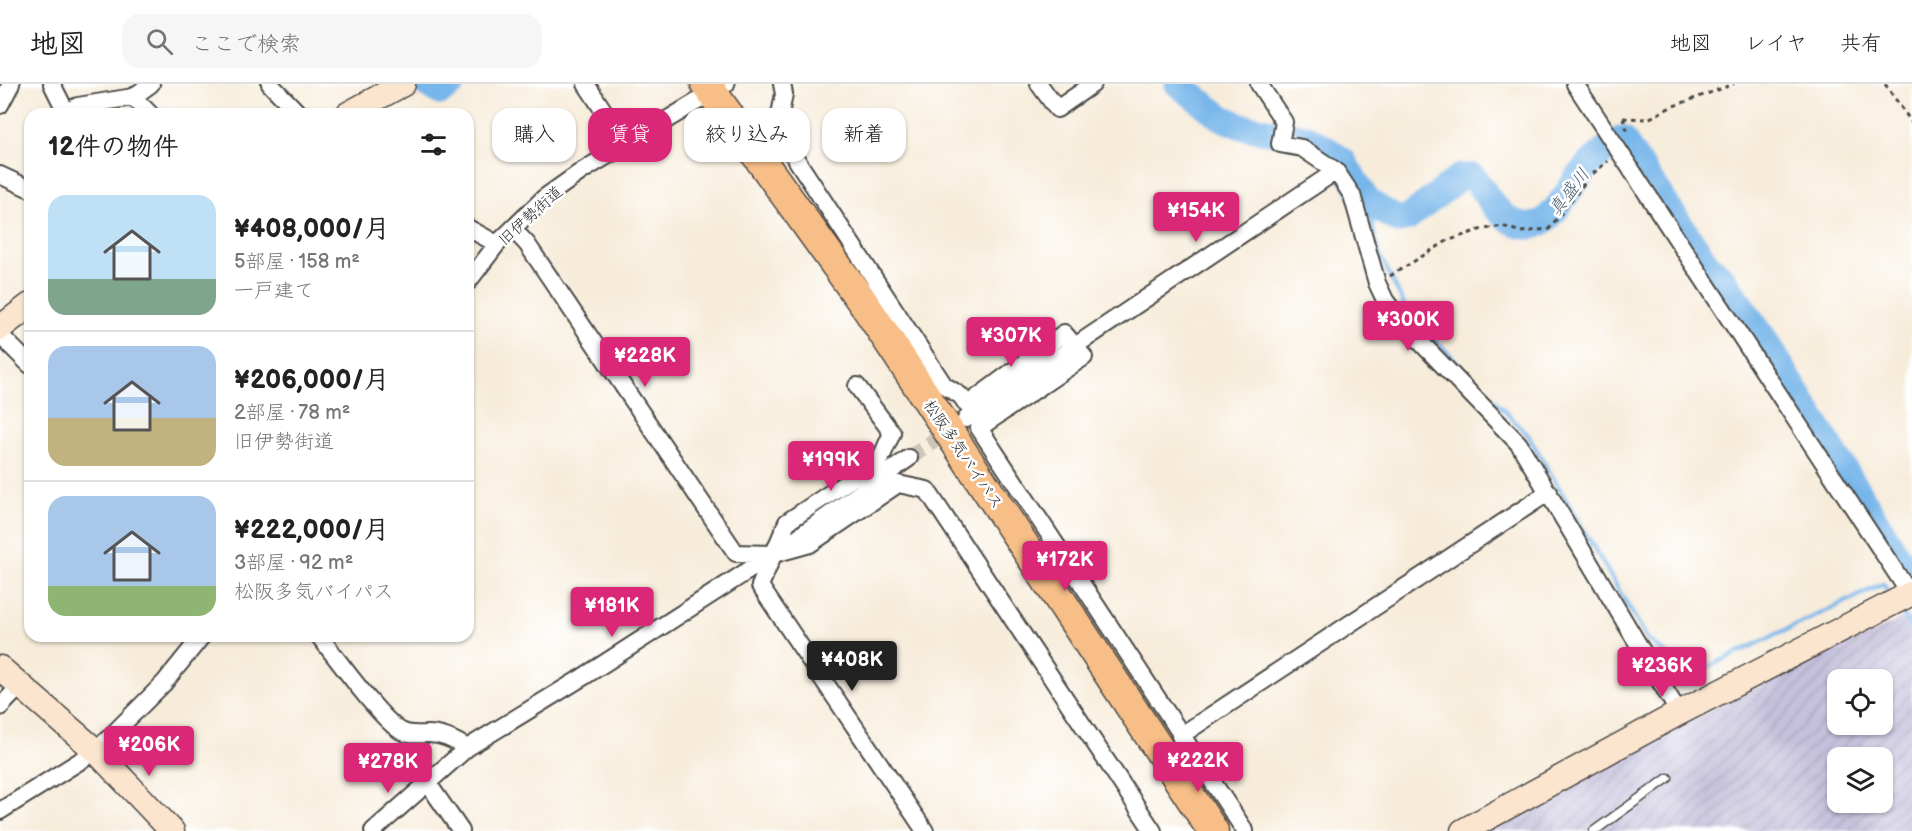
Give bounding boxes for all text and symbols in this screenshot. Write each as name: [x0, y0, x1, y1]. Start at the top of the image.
search box: [122, 14, 542, 68]
icon: search: [143, 25, 176, 58]
text: 地図: [30, 28, 86, 61]
text: ここで検索: [191, 31, 301, 58]
text: 地図: [1670, 31, 1712, 56]
text: レイヤ: [1745, 31, 1807, 56]
text: 共有: [1840, 31, 1882, 56]
chip: 購入: [492, 108, 576, 162]
chip: 賃貸: [588, 108, 672, 162]
chip: 絞り込み: [684, 108, 810, 162]
chip: 新着: [822, 108, 906, 162]
icon: filters: [417, 128, 450, 161]
text: 12件の物件: [48, 132, 179, 163]
water label: 真盛川: [1544, 165, 1594, 220]
street label: 旧伊勢街道: [495, 182, 567, 250]
pin: ¥154K: [1154, 192, 1238, 243]
text: ¥154K: [1167, 199, 1225, 223]
text: ¥408,000/月: [234, 214, 390, 245]
icon: home: [96, 219, 168, 291]
text: 5部屋 · 158 m²: [234, 250, 360, 274]
text: 一戸建て: [234, 279, 314, 303]
pin: ¥300K: [1366, 301, 1450, 352]
text: ¥300K: [1377, 308, 1439, 332]
pin: ¥307K: [969, 317, 1053, 368]
text: ¥307K: [980, 324, 1042, 348]
pin: ¥228K: [603, 337, 687, 388]
text: ¥228K: [614, 344, 676, 368]
text: ¥206,000/月: [234, 365, 390, 396]
icon: home: [96, 370, 168, 442]
street label: 松阪多気バイパス: [919, 397, 1006, 513]
text: 2部屋 · 78 m²: [234, 401, 350, 425]
text: 旧伊勢街道: [234, 430, 334, 454]
pin: ¥199K: [789, 441, 873, 492]
text: ¥199K: [802, 448, 860, 472]
text: ¥222,000/月: [234, 515, 390, 546]
icon: home: [96, 520, 168, 592]
pin: ¥172K: [1023, 541, 1107, 592]
text: ¥172K: [1036, 548, 1094, 572]
text: 3部屋 · 92 m²: [234, 551, 353, 575]
text: 松阪多気バイパス: [234, 580, 394, 604]
pin: ¥181K: [570, 587, 654, 638]
text: ¥181K: [585, 594, 639, 618]
pin: ¥408K: [810, 641, 894, 692]
pin: ¥236K: [1620, 647, 1704, 698]
text: ¥408K: [821, 648, 883, 672]
text: ¥236K: [1631, 654, 1693, 678]
map controls: [1827, 669, 1893, 813]
button: locate: [1827, 669, 1893, 735]
pin: ¥206K: [107, 726, 191, 777]
text: ¥206K: [118, 733, 180, 757]
pin: ¥222K: [1156, 742, 1240, 793]
pin: ¥278K: [346, 743, 430, 794]
button: layers: [1827, 747, 1893, 813]
text: ¥222K: [1167, 749, 1229, 773]
text: ¥278K: [358, 750, 418, 774]

